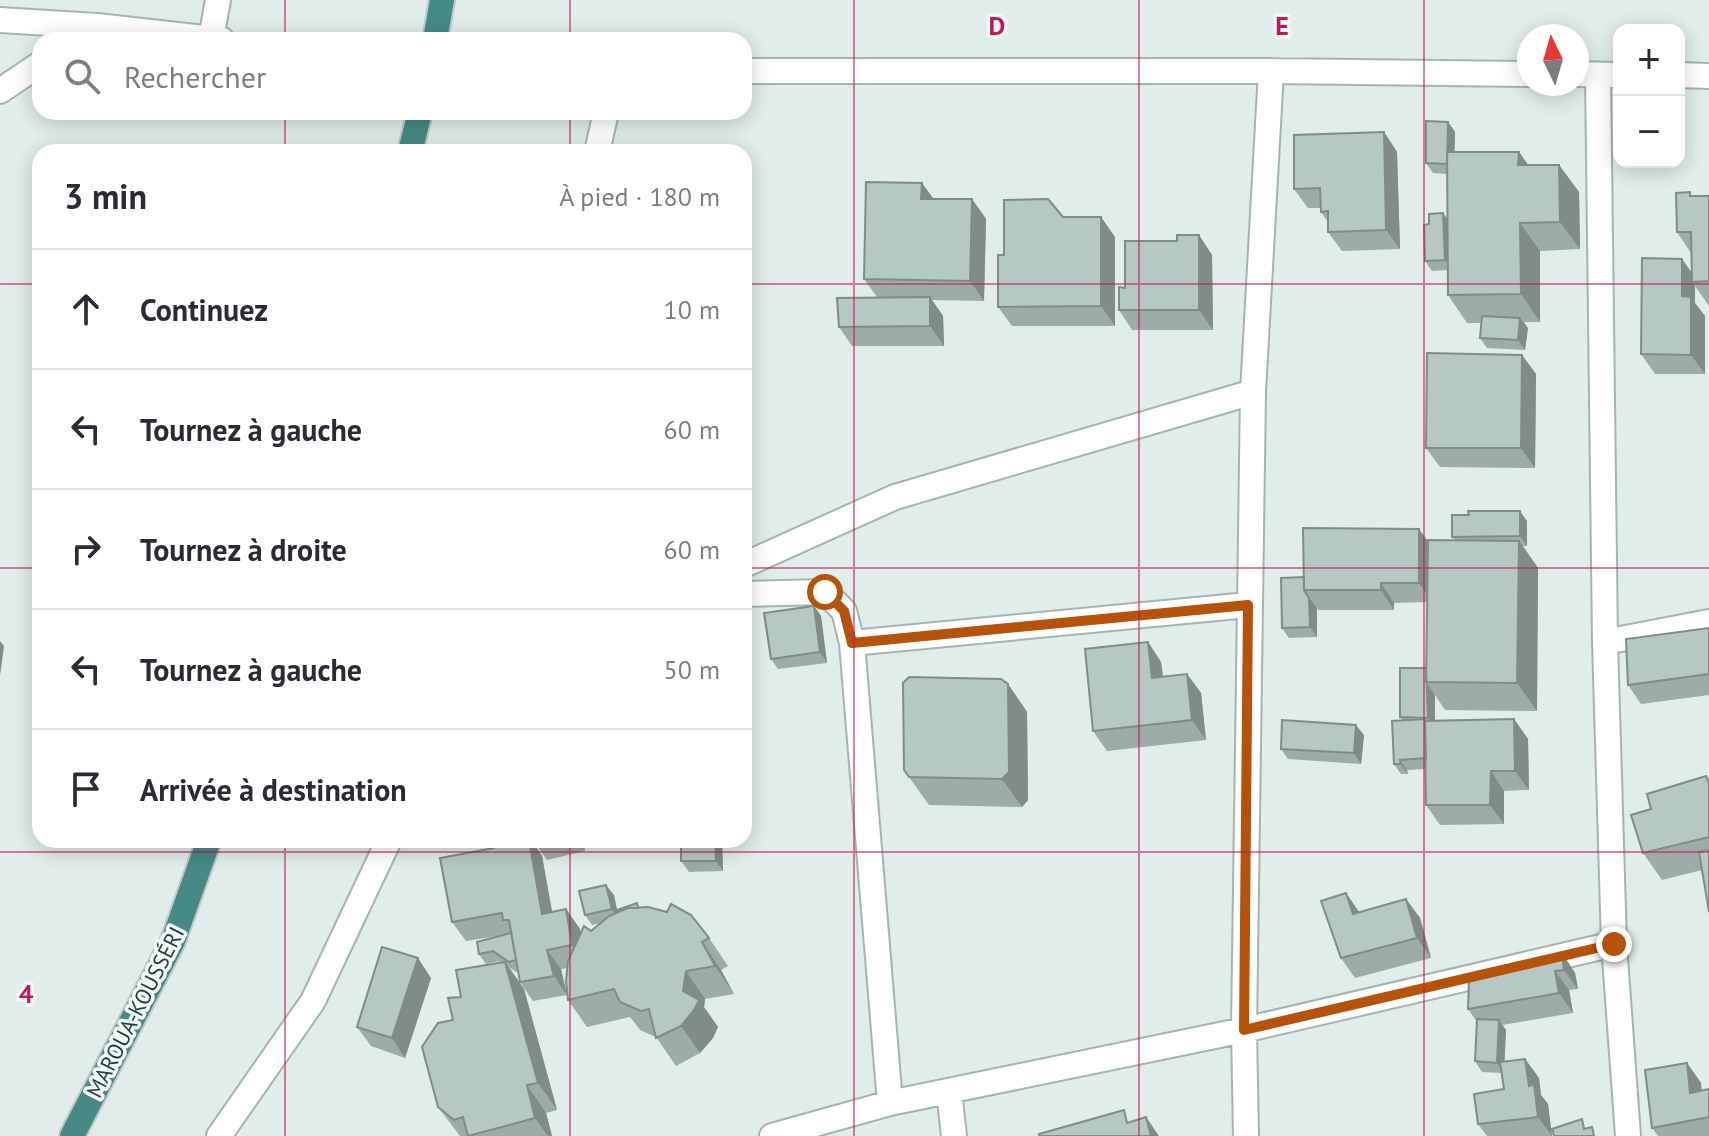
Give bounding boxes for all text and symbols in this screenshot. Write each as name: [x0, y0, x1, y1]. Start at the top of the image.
text: D: [989, 9, 1005, 42]
text: E: [1275, 9, 1289, 42]
north arrow: [1517, 24, 1589, 96]
map controls: [1613, 24, 1685, 168]
button: +: [1613, 24, 1685, 96]
search box: [32, 32, 752, 120]
icon: search: [60, 54, 104, 98]
text: Rechercher: [124, 57, 266, 96]
button: −: [1613, 96, 1685, 168]
text: 3 min: [64, 174, 147, 218]
text: À pied · 180 m: [559, 180, 720, 213]
icon: ahead: [64, 287, 108, 331]
text: Continuez: [140, 290, 268, 329]
text: 10 m: [664, 293, 720, 326]
icon: left: [64, 407, 108, 451]
text: Tournez à gauche: [140, 410, 362, 449]
text: 60 m: [664, 413, 720, 446]
icon: right: [64, 527, 108, 571]
text: Tournez à droite: [140, 530, 347, 569]
text: 60 m: [664, 533, 720, 566]
route start: [807, 574, 843, 610]
icon: left: [64, 647, 108, 691]
text: Tournez à gauche: [140, 650, 362, 689]
text: 50 m: [664, 653, 720, 686]
icon: arrive: [64, 767, 108, 811]
text: Arrivée à destination: [140, 770, 407, 809]
street label: MAROUA-KOUSSÉRI: [80, 922, 190, 1102]
route end: [1596, 926, 1632, 962]
text: 4: [19, 977, 34, 1010]

